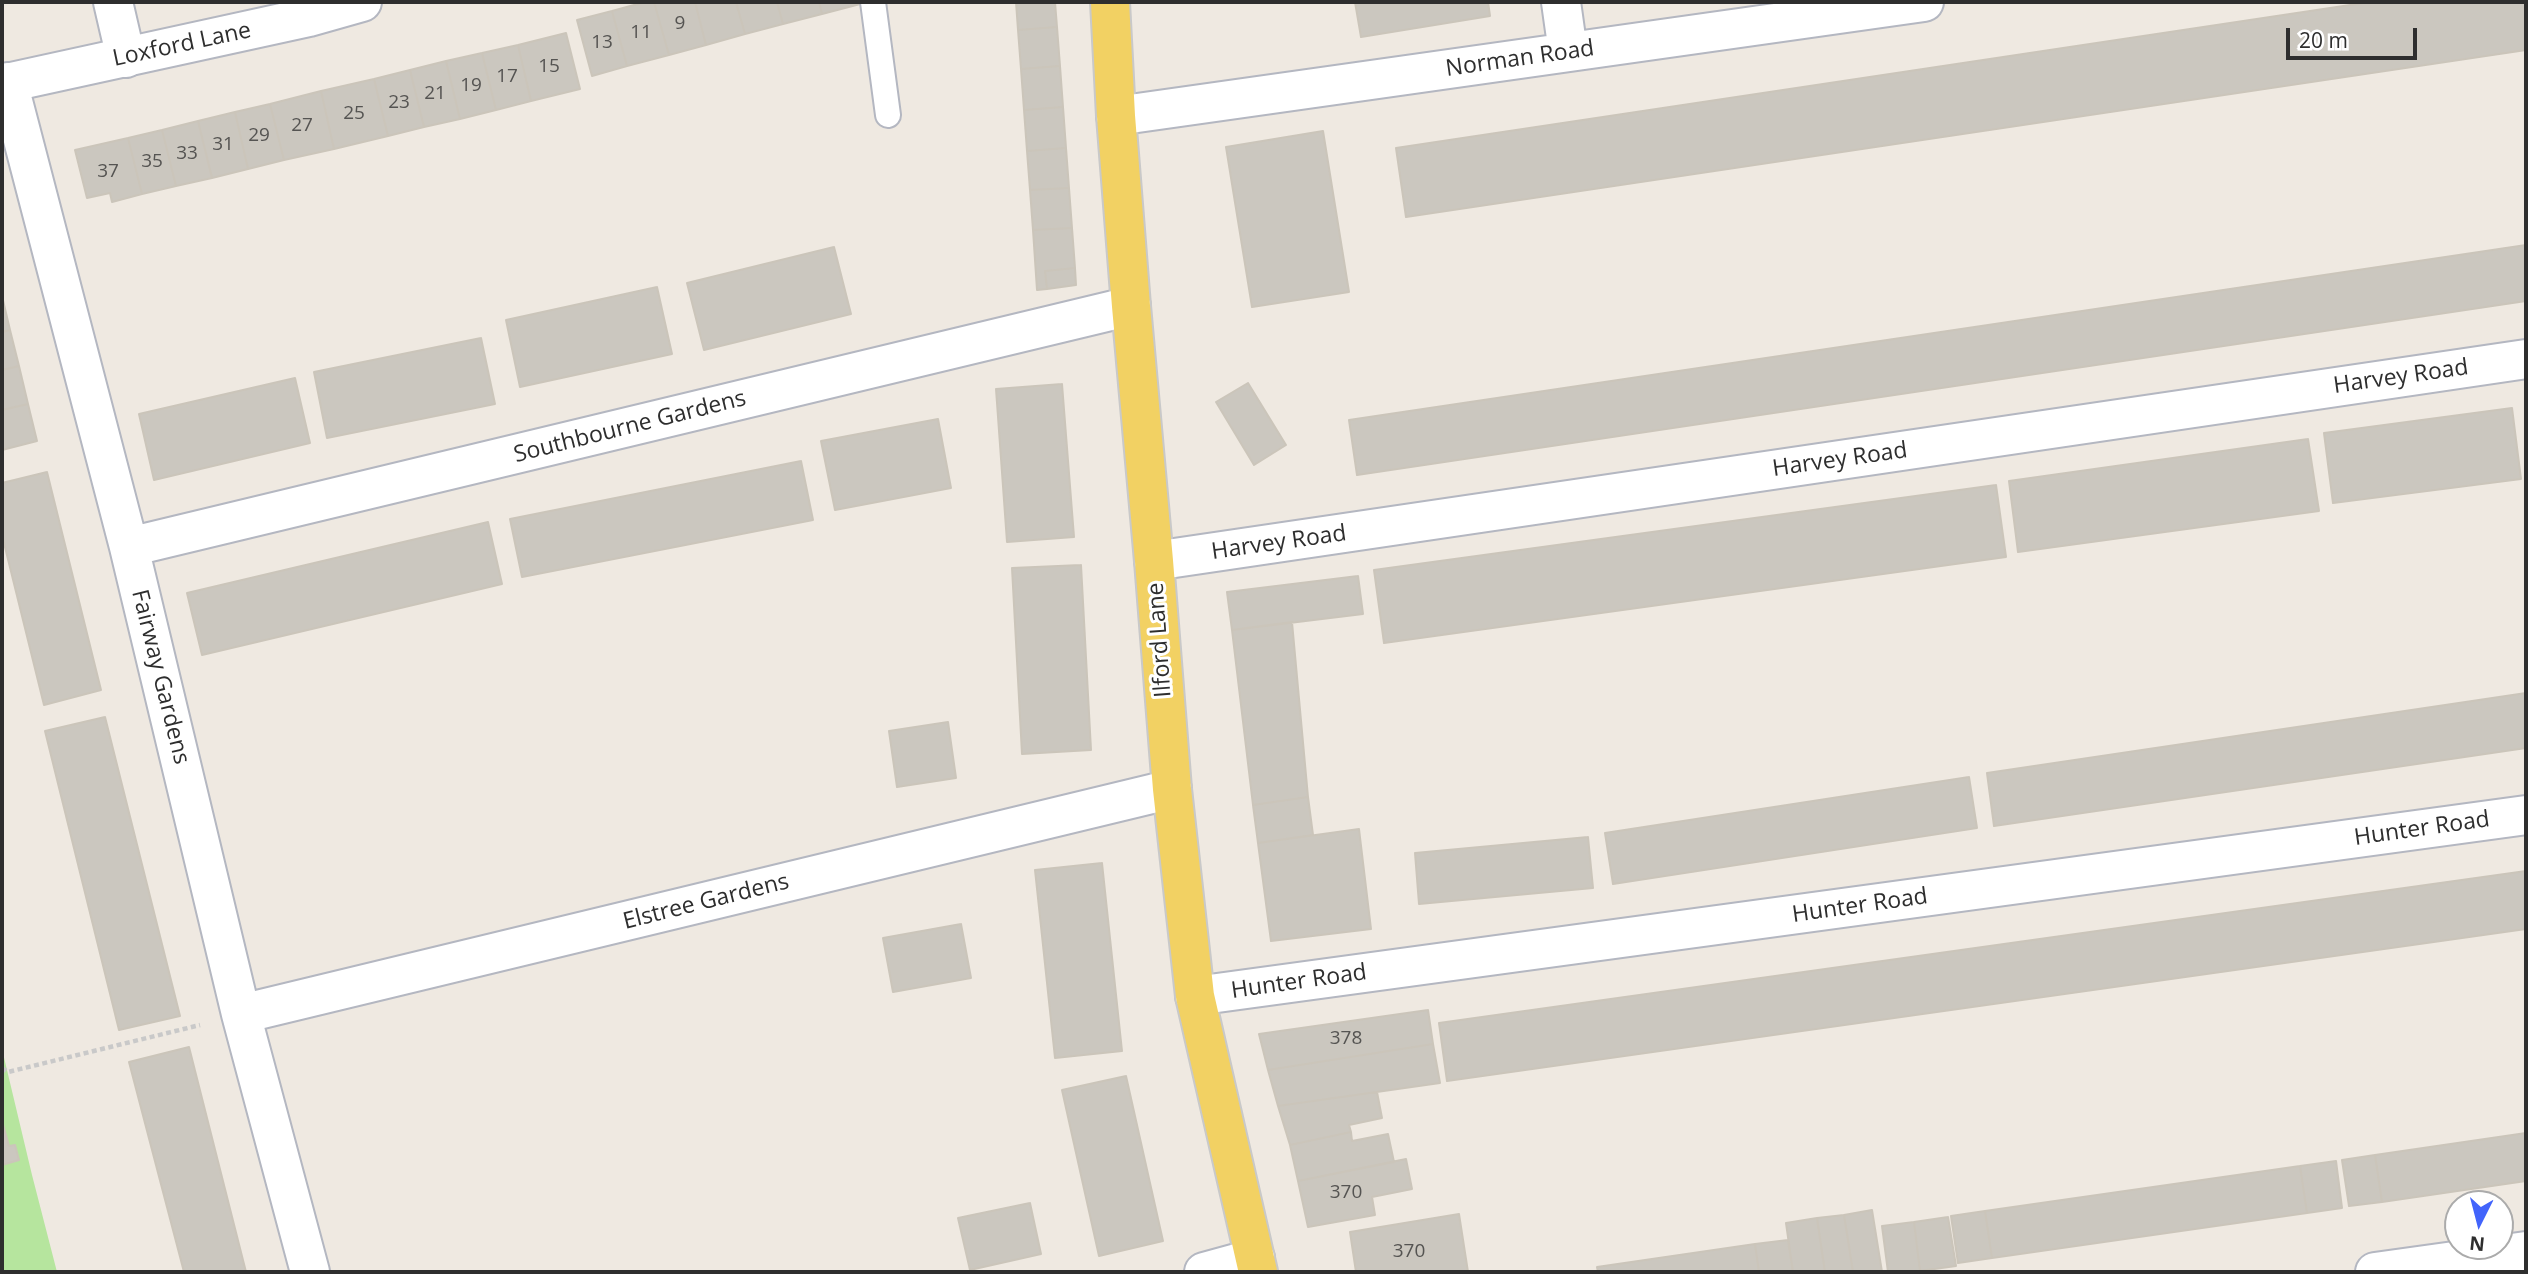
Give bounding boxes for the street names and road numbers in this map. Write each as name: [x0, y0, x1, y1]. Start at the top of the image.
street label: Loxford Lane: [110, 17, 254, 73]
street label: Norman Road: [1444, 35, 1596, 83]
street label: Harvey Road: [2332, 354, 2470, 400]
street label: Southbourne Gardens: [511, 385, 749, 469]
street label: Harvey Road: [1771, 437, 1909, 483]
street label: Harvey Road: [1210, 520, 1348, 566]
street label: Ilford Lane: [1142, 582, 1178, 698]
street label: Fairway Gardens: [125, 587, 195, 767]
street label: Hunter Road: [2352, 806, 2492, 852]
street label: Elstree Gardens: [620, 868, 792, 936]
street label: Hunter Road: [1790, 883, 1930, 929]
street label: Hunter Road: [1229, 959, 1369, 1005]

